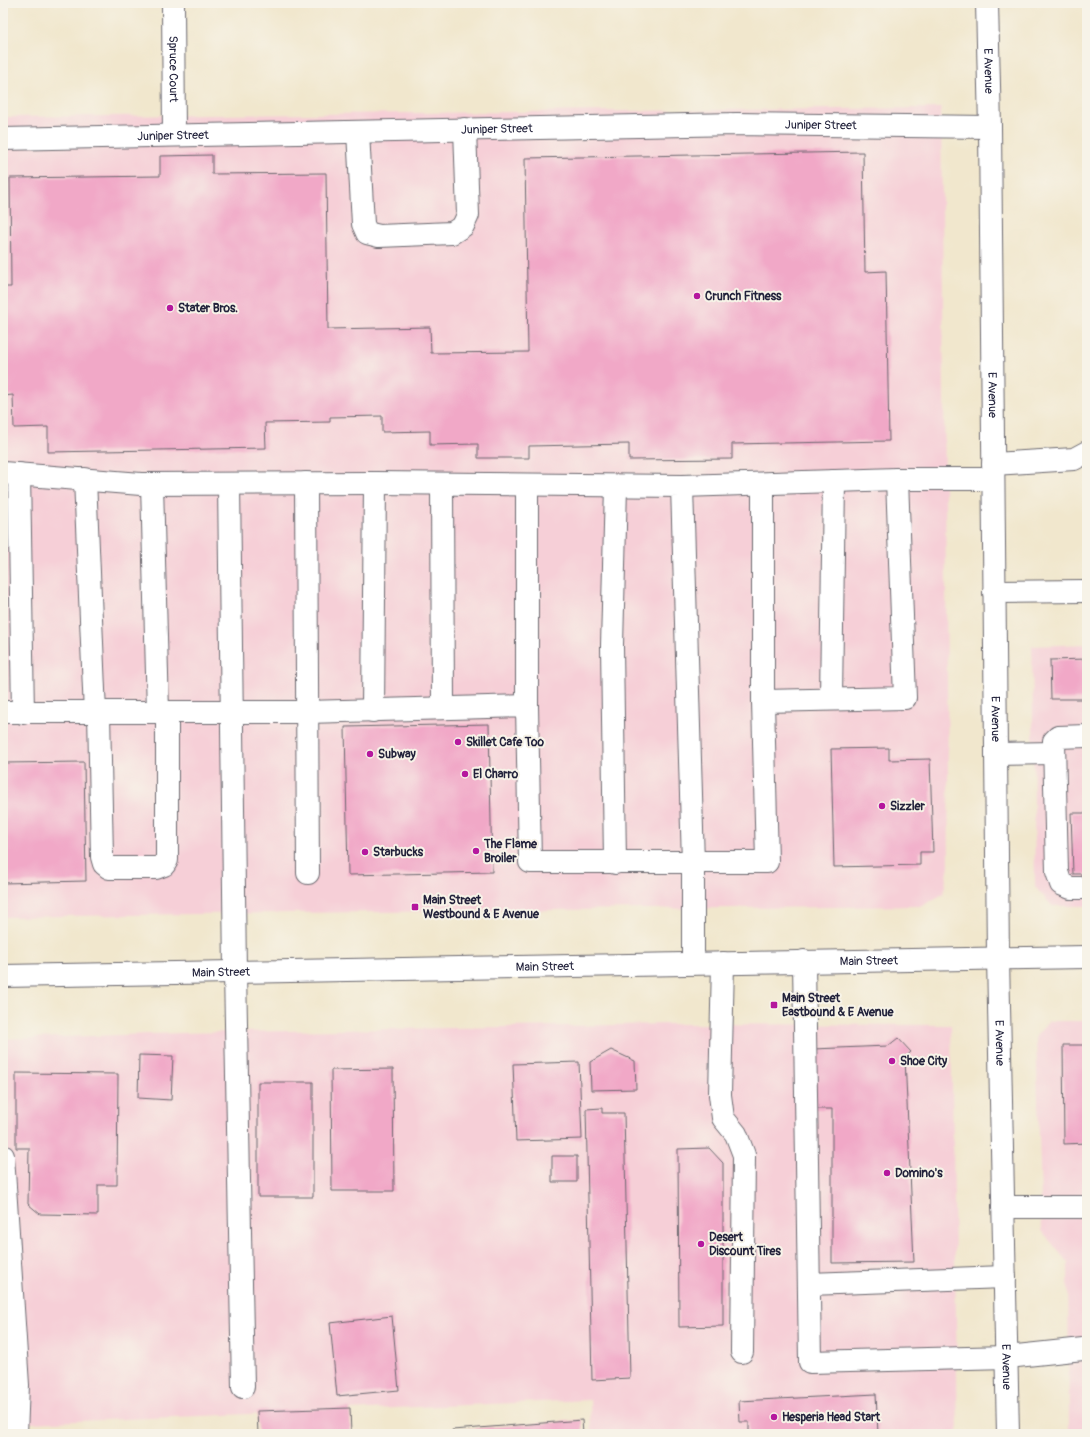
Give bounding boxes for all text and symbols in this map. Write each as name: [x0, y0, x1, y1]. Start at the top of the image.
street label: Spruce Court: [166, 36, 181, 103]
street label: E Avenue: [981, 48, 997, 94]
street label: Juniper Street: [785, 117, 857, 133]
street label: Juniper Street: [461, 121, 533, 137]
street label: Juniper Street: [137, 127, 209, 144]
place label: Crunch Fitness: [705, 289, 782, 304]
marker: Crunch Fitness: [692, 291, 702, 301]
place label: Stater Bros.: [178, 301, 238, 316]
marker: Stater Bros.: [165, 303, 175, 313]
street label: E Avenue: [985, 372, 1000, 418]
street label: E Avenue: [988, 696, 1003, 742]
place label: Skillet Cafe Too: [466, 735, 544, 750]
marker: Skillet Cafe Too: [453, 737, 463, 747]
place label: Subway: [378, 747, 417, 762]
marker: Subway: [365, 749, 375, 759]
place label: El Charro: [473, 767, 519, 782]
marker: El Charro: [460, 769, 470, 779]
place label: Sizzler: [890, 799, 925, 814]
marker: Sizzler: [877, 801, 887, 811]
place label: The Flame Broiler: [483, 837, 538, 866]
place label: Starbucks: [373, 845, 424, 860]
marker: The Flame Broiler: [471, 846, 481, 856]
marker: Starbucks: [360, 847, 370, 857]
place label: Main Street Westbound & E Avenue: [423, 893, 540, 922]
marker: Main Street Westbound & E Avenue: [410, 902, 420, 912]
street label: Main Street: [840, 953, 898, 969]
street label: Main Street: [516, 958, 574, 975]
street label: Main Street: [192, 964, 250, 980]
place label: Main Street Eastbound & E Avenue: [782, 991, 895, 1020]
marker: Main Street Eastbound & E Avenue: [769, 1000, 779, 1010]
street label: E Avenue: [992, 1020, 1008, 1066]
place label: Shoe City: [900, 1054, 948, 1069]
marker: Shoe City: [887, 1056, 897, 1066]
place label: Domino's: [895, 1166, 943, 1181]
marker: Domino's: [882, 1168, 892, 1178]
place label: Desert Discount Tires: [709, 1230, 781, 1259]
marker: Desert Discount Tires: [696, 1239, 706, 1249]
street label: E Avenue: [999, 1344, 1015, 1390]
place label: Hesperia Head Start: [782, 1410, 881, 1425]
marker: Hesperia Head Start: [769, 1412, 779, 1422]

